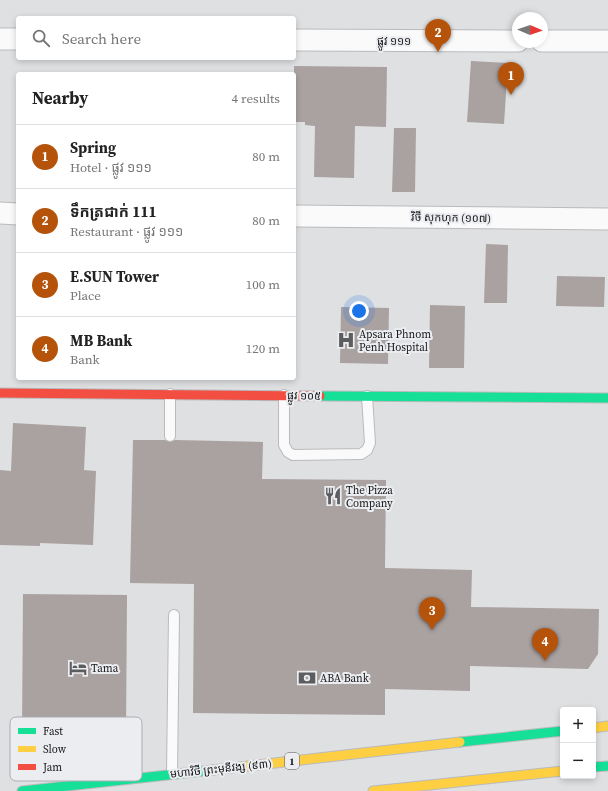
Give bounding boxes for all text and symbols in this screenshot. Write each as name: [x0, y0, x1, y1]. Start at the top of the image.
north arrow: [512, 12, 548, 48]
search box: [16, 16, 296, 60]
pin: 2: [425, 19, 451, 52]
icon: search: [30, 27, 52, 49]
text: Search here: [62, 28, 141, 49]
street label: ផ្លូវ ១១១: [377, 34, 411, 51]
pin: 1: [498, 62, 524, 95]
text: Nearby: [32, 86, 88, 110]
text: 4 results: [232, 90, 280, 107]
text: Spring: [70, 137, 116, 158]
text: 1: [41, 148, 49, 165]
text: 80 m: [252, 148, 280, 165]
text: Hotel · ផ្លូវ ១១១: [70, 159, 152, 176]
text: ទឹកត្រជាក់ 111: [70, 201, 157, 222]
street label: វិថី សុកហុក (១០៧): [410, 209, 491, 226]
text: 2: [41, 212, 49, 229]
text: 80 m: [252, 212, 280, 229]
text: Restaurant · ផ្លូវ ១១១: [70, 223, 183, 240]
text: E.SUN Tower: [70, 266, 159, 287]
text: 3: [41, 276, 49, 293]
text: 100 m: [246, 276, 280, 293]
text: Place: [70, 287, 101, 304]
your location: [349, 301, 369, 321]
place label: Apsara Phnom Penh Hospital: [359, 327, 431, 355]
text: MB Bank: [70, 330, 132, 351]
hospital icon: Apsara Phnom Penh Hospital: [336, 330, 356, 350]
text: 4: [41, 340, 49, 357]
text: 120 m: [246, 340, 280, 357]
text: Bank: [70, 351, 100, 368]
street label: ផ្លូវ ១០៥: [287, 388, 321, 406]
place label: The Pizza Company: [346, 483, 393, 511]
restaurant icon: The Pizza Company: [323, 486, 343, 506]
pin: 3: [419, 597, 445, 630]
pin: 4: [532, 628, 558, 661]
hotel icon: Tama: [68, 658, 88, 678]
place label: Tama: [91, 661, 119, 676]
bank icon: ABA Bank: [297, 668, 317, 688]
place label: ABA Bank: [320, 671, 370, 686]
map controls: [560, 707, 596, 779]
button: +: [560, 707, 596, 743]
legend: [10, 717, 142, 781]
text: Fast: [43, 724, 63, 739]
text: Slow: [43, 742, 67, 757]
button: −: [560, 743, 596, 779]
road number: 1: [285, 753, 299, 769]
street label: មហាវិថី ព្រះមុនីវង្ស (៩៣): [169, 756, 273, 782]
text: Jam: [42, 760, 62, 775]

